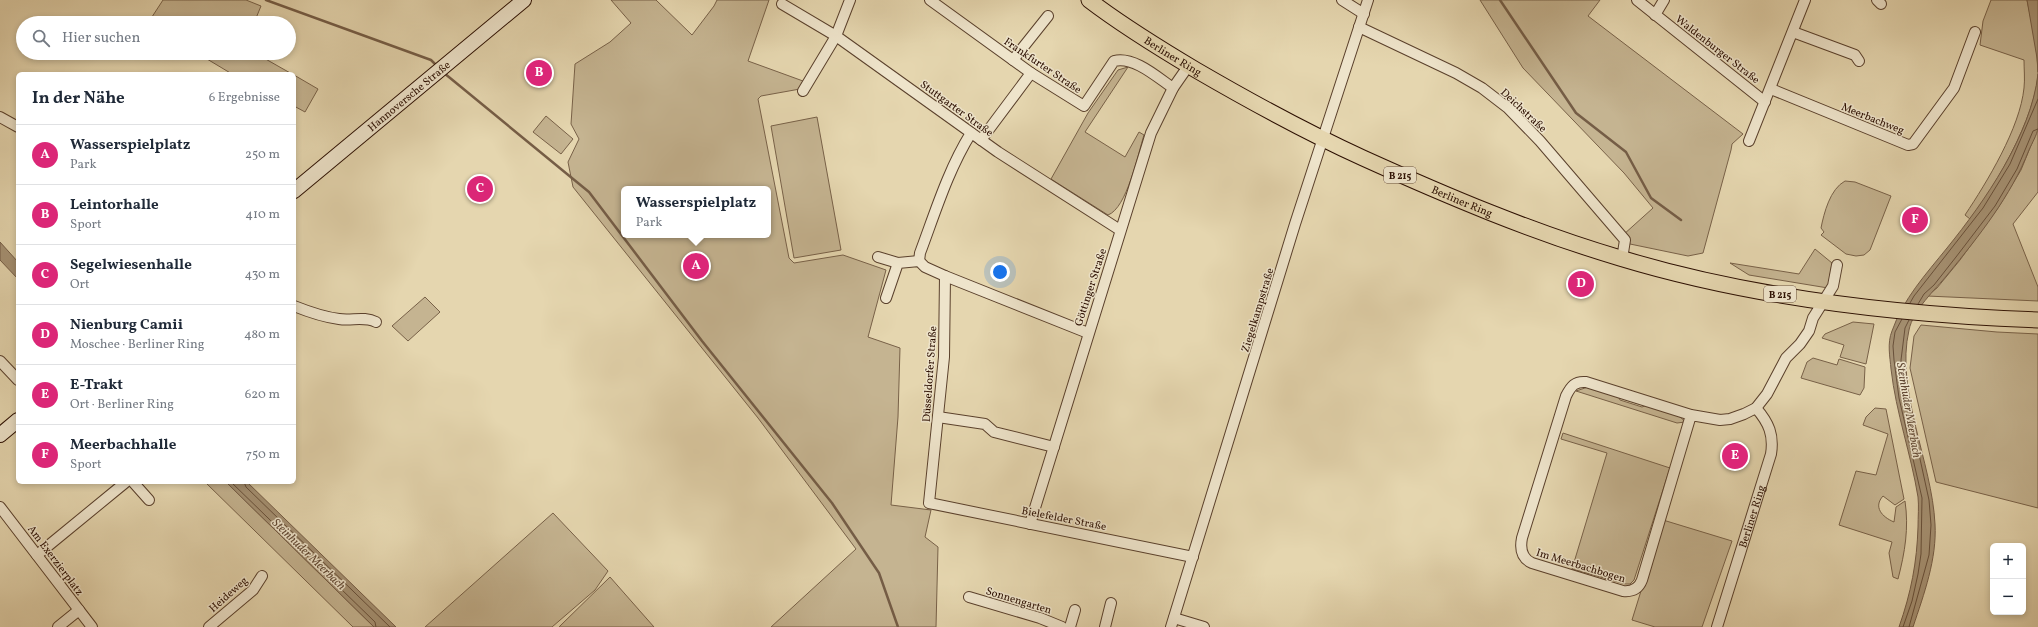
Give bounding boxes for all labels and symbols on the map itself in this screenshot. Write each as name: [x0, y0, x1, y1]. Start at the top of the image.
street label: Waldenburger Straße: [1672, 12, 1762, 88]
street label: Berliner Ring: [1140, 34, 1204, 81]
street label: Frankfurter Straße: [1000, 35, 1084, 98]
street label: Hannoversche Straße: [365, 58, 454, 136]
pin: B: [526, 58, 552, 88]
street label: Stuttgarter Straße: [916, 78, 996, 141]
street label: Deichstraße: [1497, 86, 1549, 136]
street label: Meerbachweg: [1839, 100, 1906, 139]
road number: B 215: [1384, 167, 1416, 183]
pin: C: [467, 174, 493, 204]
street label: Berliner Ring: [1429, 183, 1495, 222]
pin: F: [1902, 205, 1928, 235]
street label: Göttinger Straße: [1072, 247, 1111, 328]
pin: A: [683, 251, 709, 281]
your location: [990, 262, 1010, 282]
street label: Ziegelkampstraße: [1238, 266, 1278, 354]
pin: D: [1568, 269, 1594, 299]
road number: B 215: [1764, 286, 1796, 302]
street label: Düsseldorfer Straße: [920, 325, 941, 423]
water label: Steinhuder Meerbach: [1892, 361, 1924, 459]
pin: E: [1722, 441, 1748, 471]
street label: Berliner Ring: [1736, 483, 1770, 550]
street label: Bielefelder Straße: [1020, 504, 1107, 535]
water label: Steinhuder Meerbach: [268, 515, 349, 594]
street label: Am Exerzierplatz: [23, 523, 86, 600]
street label: Im Meerbachbogen: [1534, 546, 1628, 587]
street label: Heideweg: [206, 573, 252, 617]
street label: Sonnengarten: [984, 584, 1054, 619]

